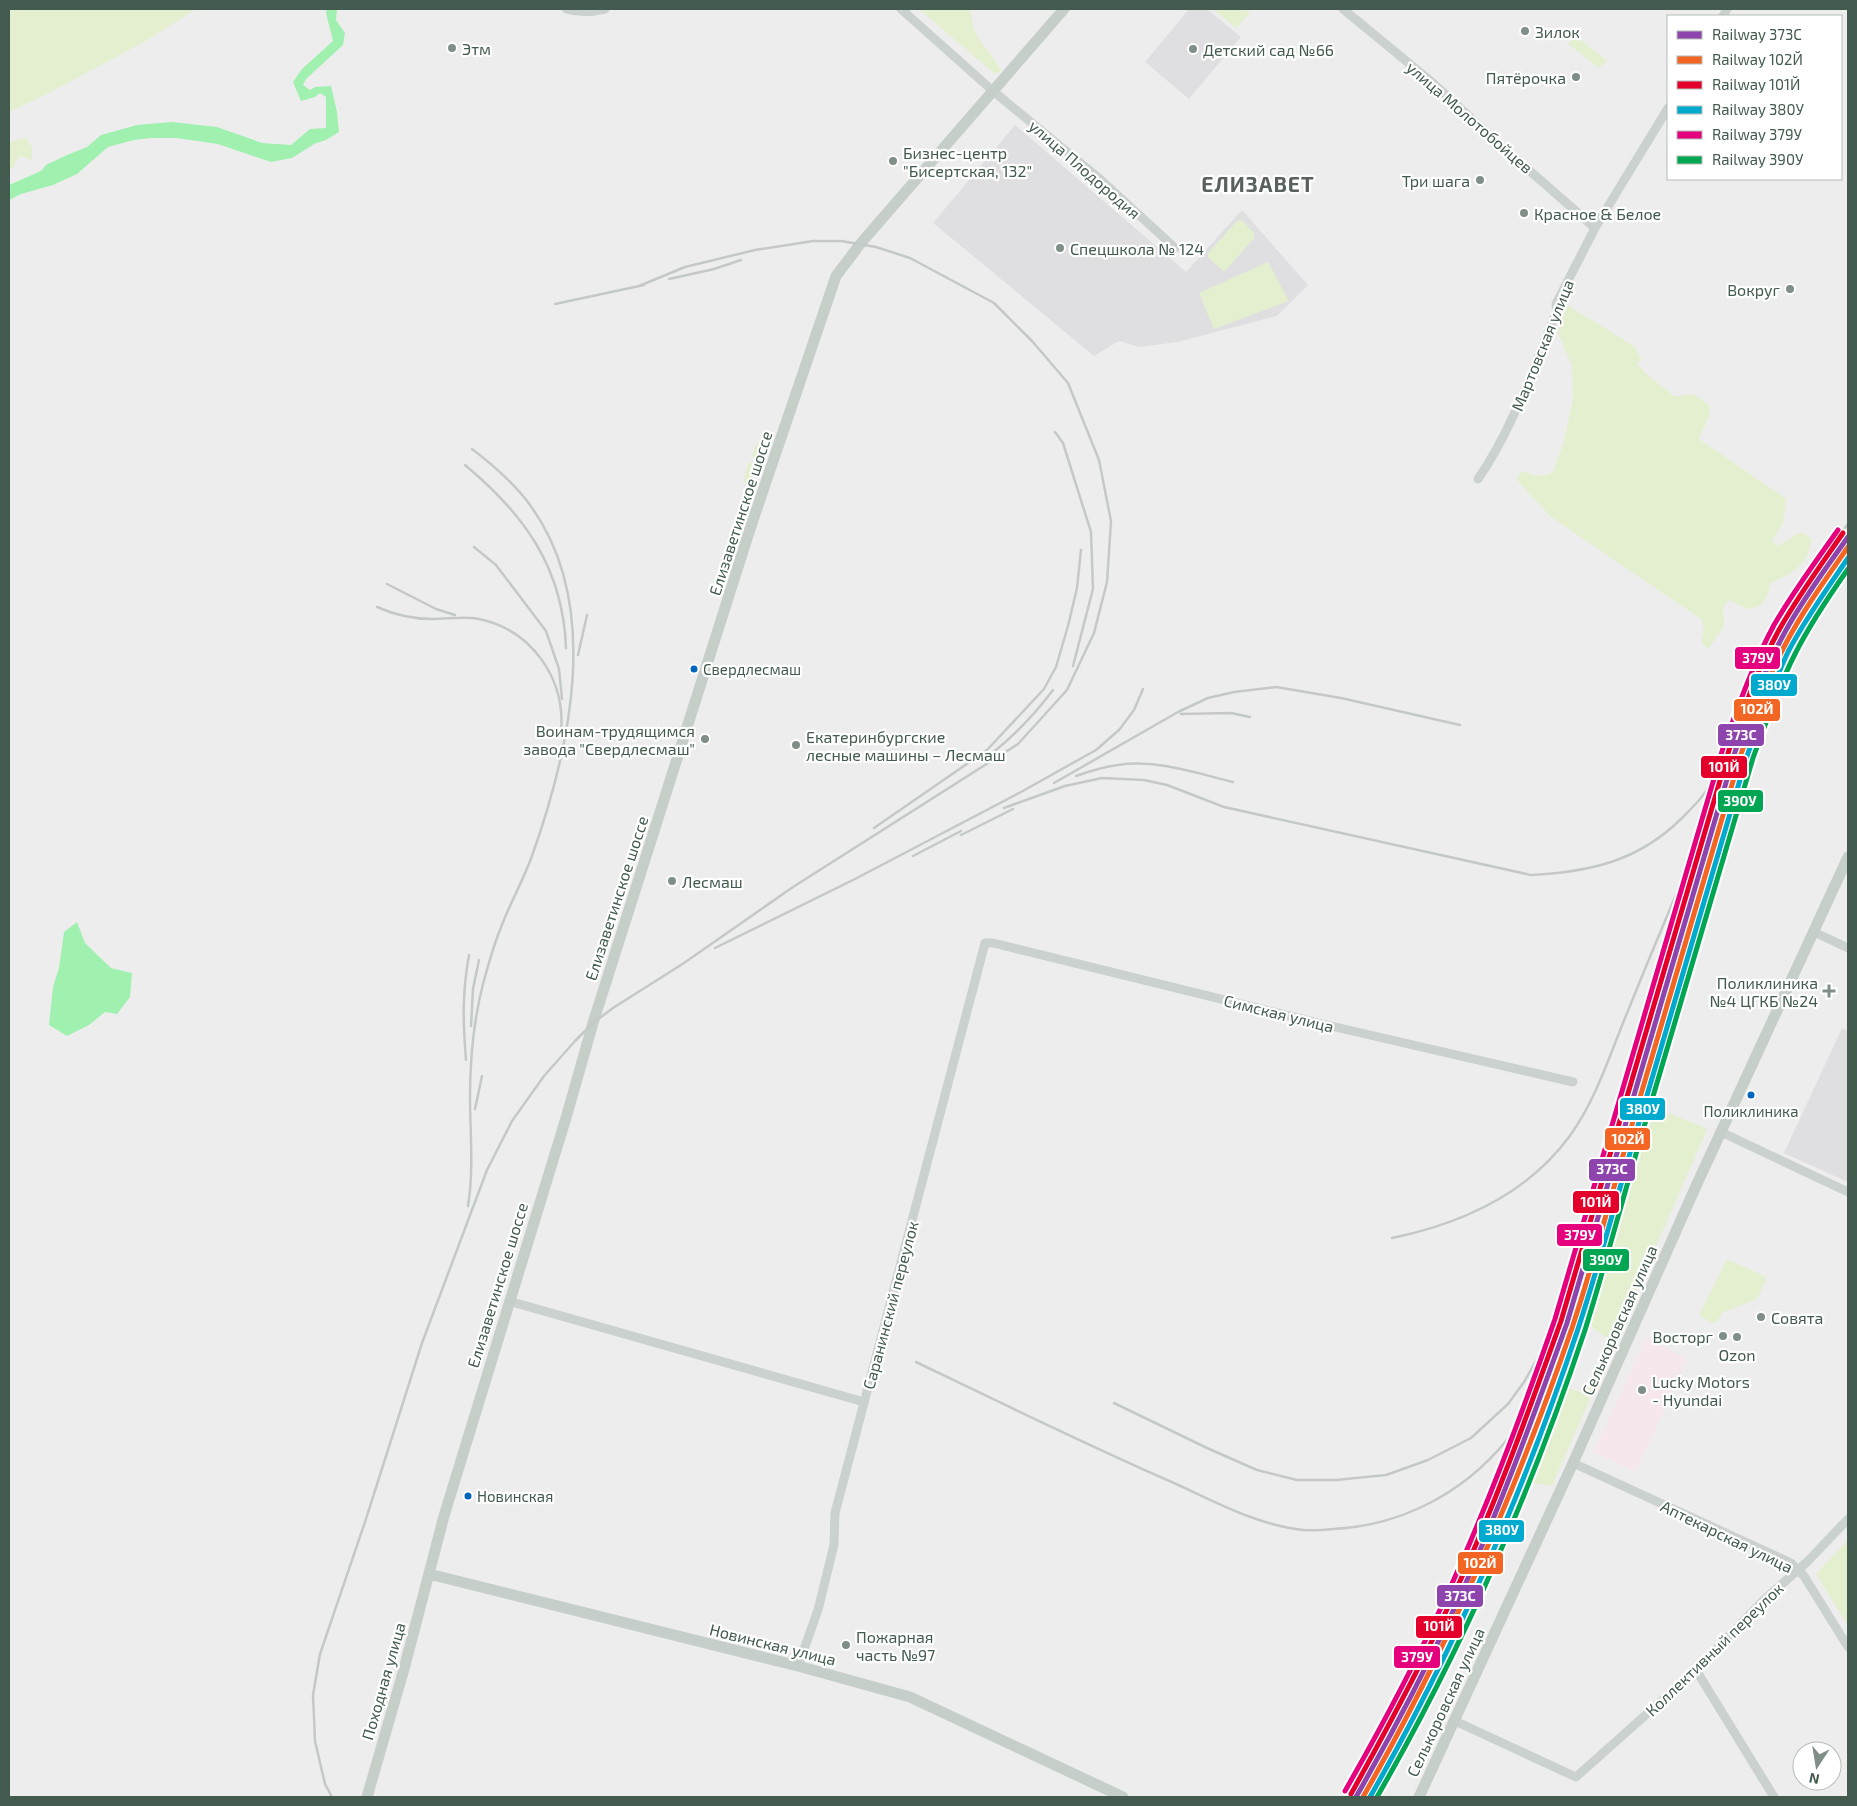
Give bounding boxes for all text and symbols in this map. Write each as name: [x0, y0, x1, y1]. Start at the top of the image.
legend: [1667, 15, 1842, 180]
place label: Зилок: [1535, 22, 1580, 41]
marker: Зилок: [1519, 25, 1531, 37]
text: Railway 373C: [1712, 25, 1802, 43]
place label: Этм: [462, 39, 491, 58]
place label: Детский сад №66: [1203, 40, 1334, 59]
marker: Этм: [446, 42, 458, 54]
marker: Детский сад №66: [1187, 43, 1199, 55]
text: Railway 102Й: [1712, 50, 1803, 68]
street label: улица Молотобойцев: [1402, 57, 1537, 178]
place label: Пятёрочка: [1486, 68, 1566, 87]
marker: Пятёрочка: [1570, 71, 1582, 83]
text: Railway 101Й: [1712, 75, 1800, 93]
text: Railway 380У: [1712, 100, 1804, 118]
street label: улица Плодородия: [1025, 116, 1144, 223]
text: Railway 379У: [1712, 125, 1803, 143]
place label: Бизнес-центр "Бисертская, 132": [903, 143, 1032, 180]
text: Railway 390У: [1712, 150, 1804, 168]
marker: Бизнес-центр "Бисертская, 132": [887, 155, 899, 167]
district label: ЕЛИЗАВЕТ: [1201, 171, 1315, 196]
place label: Три шага: [1402, 171, 1470, 190]
marker: Три шага: [1474, 174, 1486, 186]
place label: Красное & Белое: [1534, 204, 1661, 223]
marker: Красное & Белое: [1518, 207, 1530, 219]
place label: Спецшкола № 124: [1070, 239, 1204, 258]
marker: Спецшкола № 124: [1054, 242, 1066, 254]
street label: Мартовская улица: [1507, 276, 1578, 414]
place label: Вокруг: [1727, 280, 1781, 300]
marker: Вокруг: [1784, 283, 1796, 295]
street label: Елизаветинское шоссе: [704, 428, 776, 598]
line badge: 379У: [1734, 646, 1781, 670]
text: 379У: [1742, 649, 1775, 666]
place label: Свердлесмаш: [703, 660, 801, 678]
marker: Свердлесмаш: [689, 664, 699, 674]
line badge: 380У: [1750, 673, 1798, 697]
text: 380У: [1757, 676, 1792, 693]
line badge: 102Й: [1733, 698, 1781, 722]
text: 102Й: [1741, 700, 1774, 717]
place label: Воинам-трудящимся завода "Свердлесмаш": [523, 721, 695, 758]
line badge: 373C: [1717, 723, 1765, 747]
text: 373C: [1725, 726, 1757, 743]
place label: Екатеринбургские лесные машины – Лесмаш: [806, 727, 1006, 764]
marker: Воинам-трудящимся завода "Свердлесмаш": [699, 733, 711, 745]
marker: Екатеринбургские лесные машины – Лесмаш: [790, 739, 802, 751]
line badge: 101Й: [1700, 755, 1748, 779]
text: 101Й: [1709, 758, 1739, 775]
line badge: 390У: [1717, 789, 1764, 813]
text: 390У: [1723, 792, 1757, 809]
street label: Елизаветинское шоссе: [580, 813, 652, 983]
place label: Лесмаш: [682, 872, 743, 891]
marker: Лесмаш: [666, 875, 678, 887]
place label: Поликлиника №4 ЦГКБ №24: [1709, 973, 1818, 1010]
marker: Поликлиника №4 ЦГКБ №24: [1822, 984, 1836, 998]
street label: Симская улица: [1222, 990, 1336, 1037]
marker: Поликлиника: [1746, 1090, 1756, 1100]
line badge: 380У: [1619, 1097, 1666, 1121]
text: 380У: [1626, 1100, 1661, 1117]
place label: Поликлиника: [1704, 1102, 1798, 1120]
line badge: 102Й: [1604, 1127, 1651, 1151]
text: 102Й: [1612, 1130, 1645, 1147]
line badge: 373C: [1588, 1158, 1636, 1182]
text: 373C: [1596, 1160, 1628, 1177]
line badge: 101Й: [1572, 1190, 1620, 1214]
text: 101Й: [1581, 1193, 1611, 1210]
street label: Елизаветинское шоссе: [463, 1200, 531, 1370]
street label: Саранинский переулок: [858, 1218, 923, 1391]
line badge: 379У: [1556, 1223, 1603, 1247]
text: 379У: [1564, 1226, 1597, 1243]
street label: Селькоровская улица: [1577, 1242, 1662, 1398]
line badge: 390У: [1582, 1248, 1630, 1272]
text: 390У: [1589, 1251, 1623, 1268]
place label: Совята: [1771, 1308, 1823, 1327]
marker: Совята: [1755, 1311, 1767, 1323]
place label: Восторг: [1653, 1327, 1714, 1346]
marker: Восторг: [1717, 1330, 1729, 1342]
marker: Ozon: [1731, 1331, 1743, 1343]
place label: Ozon: [1718, 1345, 1756, 1364]
place label: Lucky Motors - Hyundai: [1652, 1372, 1750, 1409]
marker: Lucky Motors - Hyundai: [1636, 1384, 1648, 1396]
place label: Новинская: [477, 1487, 553, 1505]
marker: Новинская: [463, 1491, 473, 1501]
street label: Аптекарская улица: [1657, 1496, 1796, 1577]
line badge: 380У: [1478, 1519, 1525, 1543]
text: 380У: [1485, 1521, 1520, 1538]
line badge: 102Й: [1457, 1551, 1504, 1575]
text: 102Й: [1464, 1554, 1497, 1571]
street label: Коллективный переулок: [1641, 1578, 1788, 1720]
line badge: 373C: [1436, 1584, 1484, 1608]
text: 373C: [1444, 1587, 1476, 1604]
line badge: 101Й: [1415, 1615, 1463, 1639]
text: 101Й: [1424, 1617, 1454, 1634]
street label: Новинская улица: [708, 1619, 838, 1670]
street label: Походная улица: [357, 1620, 410, 1742]
street label: Селькоровская улица: [1402, 1625, 1489, 1780]
place label: Пожарная часть №97: [856, 1627, 935, 1664]
marker: Пожарная часть №97: [840, 1639, 852, 1651]
line badge: 379У: [1393, 1645, 1441, 1669]
text: 379У: [1401, 1648, 1434, 1665]
north arrow: [1792, 1741, 1842, 1791]
text: N: [1807, 1770, 1821, 1789]

